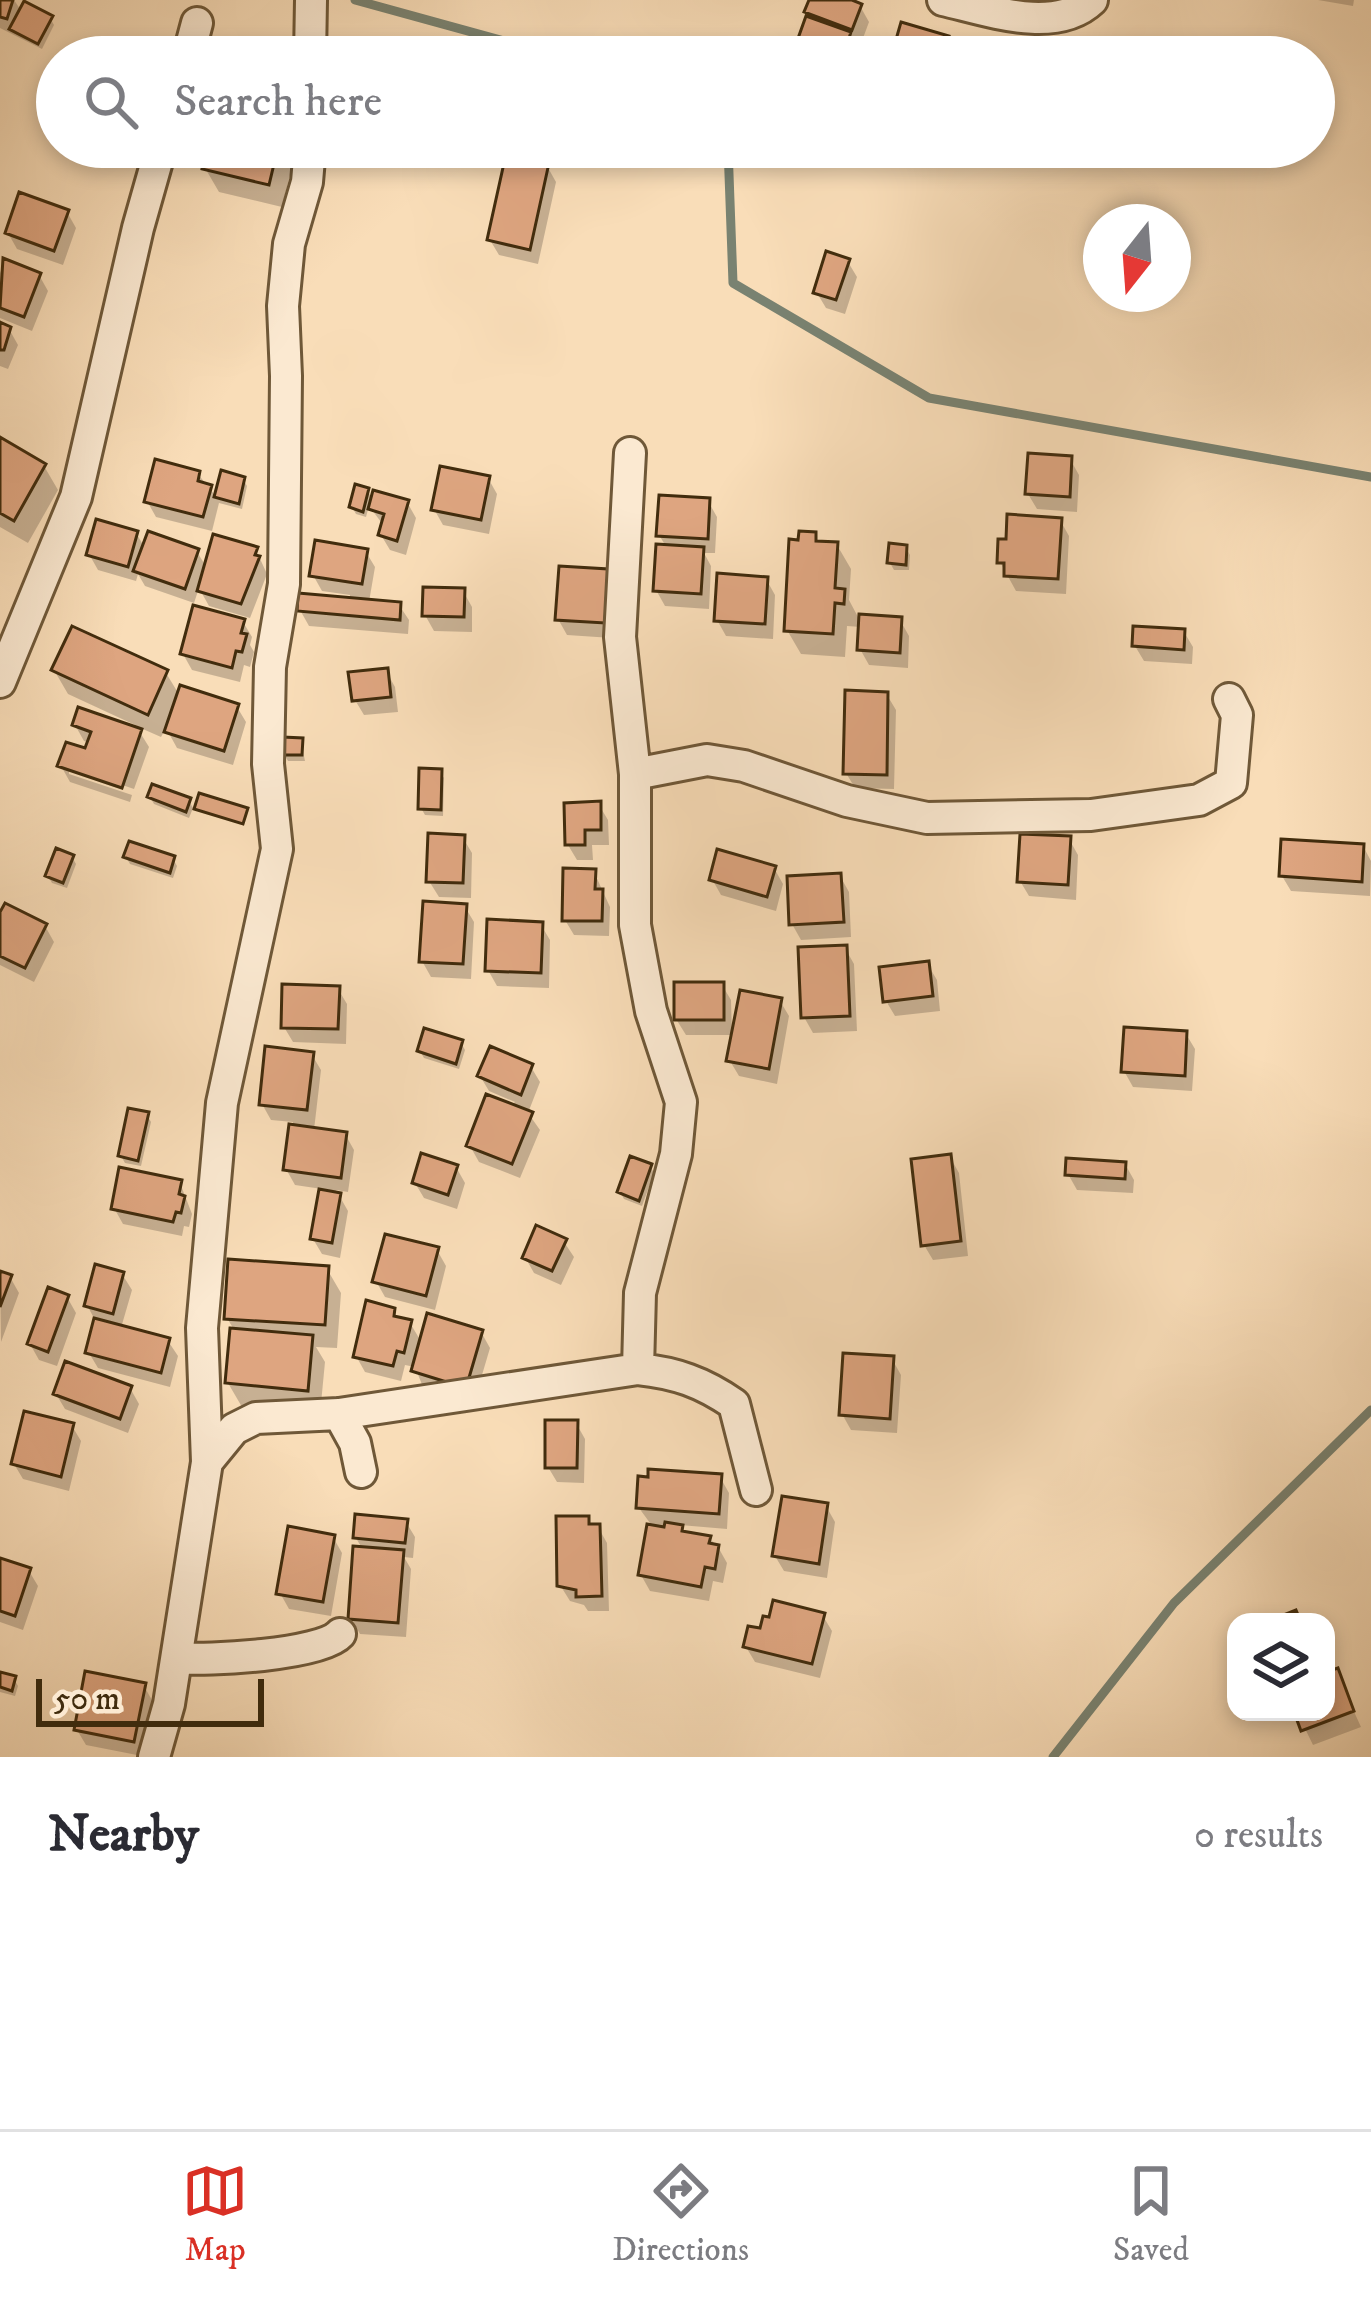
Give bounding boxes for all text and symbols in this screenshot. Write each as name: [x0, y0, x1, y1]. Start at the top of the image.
search box: [36, 36, 1335, 168]
icon: search: [78, 69, 144, 135]
text: Search here: [174, 74, 382, 130]
north arrow: [1083, 204, 1191, 312]
map controls: [1227, 1613, 1335, 1721]
button: layers: [1227, 1613, 1335, 1721]
scale bar: [36, 1673, 264, 1726]
text: 50 m: [54, 1679, 120, 1720]
text: Nearby: [48, 1803, 199, 1867]
text: 0 results: [1194, 1811, 1323, 1860]
tab: Map: [182, 2158, 248, 2271]
tab: Directions: [612, 2158, 749, 2271]
tab: Saved: [1113, 2158, 1189, 2271]

